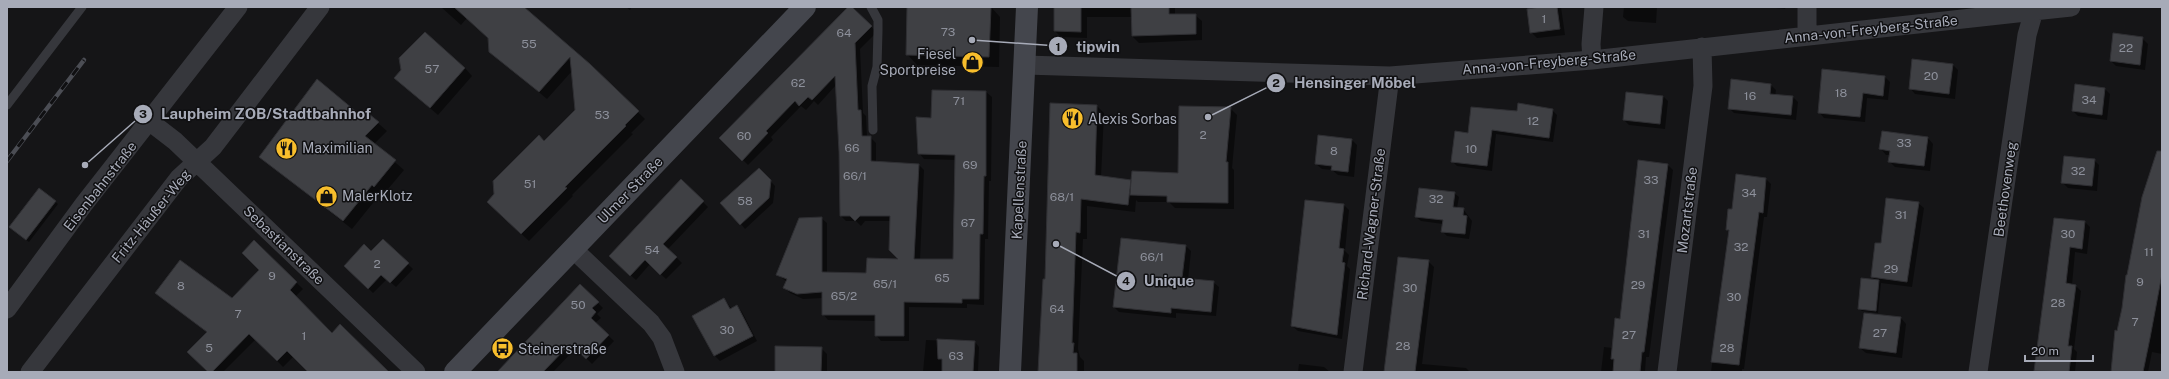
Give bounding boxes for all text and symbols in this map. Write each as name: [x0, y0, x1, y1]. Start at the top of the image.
house number: 1: [1542, 12, 1546, 26]
street label: Anna-von-Freyberg-Straße: [1783, 12, 1959, 46]
house number: 73: [941, 25, 955, 39]
house number: 64: [837, 26, 852, 40]
callout: tipwin: [1048, 33, 1128, 60]
house number: 55: [521, 37, 537, 51]
text: tipwin: [1076, 38, 1120, 55]
text: 1: [1055, 40, 1061, 54]
house number: 22: [2119, 41, 2133, 55]
place label: Fiesel Sportpreise: [880, 46, 956, 78]
street label: Anna-von-Freyberg-Straße: [1461, 46, 1637, 78]
shop icon: Fiesel Sportpreise: [959, 49, 985, 75]
house number: 57: [425, 62, 439, 76]
house number: 20: [1924, 69, 1938, 83]
callout: Hensinger Möbel: [1266, 70, 1424, 97]
text: Hensinger Möbel: [1294, 74, 1416, 91]
house number: 62: [791, 76, 805, 90]
text: 2: [1272, 76, 1280, 90]
house number: 18: [1835, 86, 1848, 100]
house number: 16: [1744, 89, 1756, 103]
house number: 34: [2081, 93, 2097, 107]
house number: 71: [953, 94, 965, 108]
callout: Laupheim ZOB/Stadtbahnhof: [133, 100, 379, 127]
text: Laupheim ZOB/Stadtbahnhof: [161, 105, 371, 122]
restaurant icon: Alexis Sorbas: [1060, 106, 1086, 132]
text: 3: [139, 107, 147, 121]
house number: 53: [594, 108, 610, 122]
place label: Alexis Sorbas: [1088, 111, 1177, 127]
house number: 12: [1527, 114, 1539, 128]
house number: 2: [1199, 128, 1207, 142]
house number: 60: [737, 129, 751, 143]
restaurant icon: Maximilian: [273, 135, 299, 161]
house number: 33: [1896, 136, 1912, 150]
street label: Eisenbahnstraße: [60, 138, 140, 234]
place label: Maximilian: [302, 140, 373, 156]
street label: Kapellenstraße: [1008, 140, 1030, 240]
street label: Beethovenweg: [1990, 140, 2020, 238]
house number: 66: [845, 141, 859, 155]
house number: 10: [1465, 142, 1477, 156]
house number: 8: [1330, 144, 1338, 158]
street label: Richard-Wagner-Straße: [1354, 147, 1388, 301]
street label: Ulmer Straße: [594, 153, 666, 227]
house number: 69: [963, 158, 977, 172]
house number: 32: [2071, 164, 2085, 178]
street label: Fritz-Häußer-Weg: [108, 166, 194, 266]
street label: Mozartstraße: [1674, 166, 1700, 254]
house number: 66/1: [843, 169, 867, 183]
house number: 33: [1643, 173, 1659, 187]
house number: 51: [524, 177, 536, 191]
shop icon: MalerKlotz: [314, 183, 340, 209]
house number: 34: [1741, 186, 1757, 200]
place label: MalerKlotz: [342, 188, 413, 204]
house number: 68/1: [1050, 190, 1074, 204]
house number: 32: [1429, 192, 1443, 206]
house number: 58: [737, 194, 753, 208]
street label: Sebastianstraße: [240, 202, 328, 288]
house number: 31: [1895, 208, 1907, 222]
house number: 67: [961, 216, 975, 230]
house number: 31: [1638, 227, 1650, 241]
house number: 30: [2061, 227, 2075, 241]
house number: 32: [1734, 240, 1748, 254]
house number: 54: [644, 243, 660, 257]
house number: 11: [2144, 245, 2154, 259]
house number: 66/1: [1140, 250, 1164, 264]
house number: 2: [373, 257, 381, 271]
house number: 29: [1884, 262, 1898, 276]
callout: Unique: [1116, 267, 1202, 294]
house number: 9: [268, 269, 276, 283]
house number: 65: [934, 271, 950, 285]
text: Unique: [1144, 272, 1194, 289]
text: 4: [1122, 274, 1130, 288]
house number: 9: [2136, 275, 2144, 289]
house number: 65/1: [873, 277, 897, 291]
house number: 29: [1631, 278, 1645, 292]
house number: 8: [177, 279, 185, 293]
house number: 30: [1403, 281, 1417, 295]
house number: 65/2: [831, 289, 857, 303]
house number: 30: [1727, 290, 1741, 304]
house number: 28: [2051, 296, 2066, 310]
house number: 50: [570, 298, 586, 312]
house number: 64: [1050, 302, 1065, 316]
house number: 7: [234, 307, 242, 321]
house number: 7: [2131, 315, 2139, 329]
house number: 30: [720, 323, 734, 337]
house number: 27: [1873, 326, 1887, 340]
house number: 27: [1622, 328, 1636, 342]
house number: 1: [302, 329, 306, 343]
bus stop icon: Steinerstraße: [489, 336, 515, 362]
scale bar: [2025, 337, 2093, 363]
house number: 28: [1396, 339, 1411, 353]
house number: 5: [205, 341, 213, 355]
place label: Steinerstraße: [518, 341, 607, 357]
house number: 28: [1720, 341, 1735, 355]
text: 20 m: [2031, 344, 2059, 358]
house number: 63: [949, 349, 963, 363]

